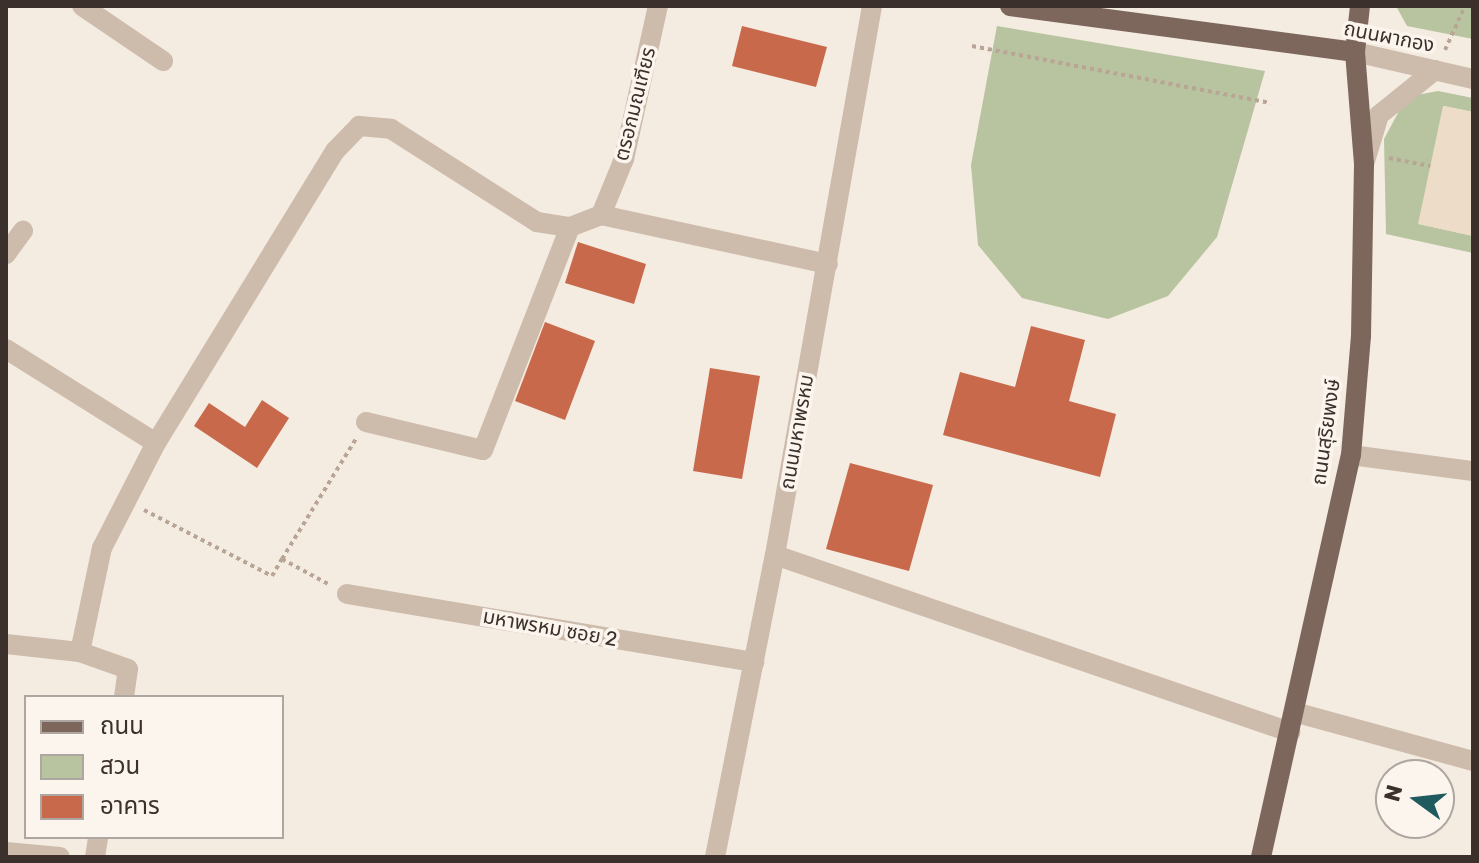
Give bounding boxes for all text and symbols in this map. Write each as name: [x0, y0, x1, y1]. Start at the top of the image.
street label: ถนนผากอง: [1342, 16, 1436, 58]
street label: ตรอกมณเฑียร: [609, 45, 661, 163]
street label: ถนนมหาพรหม: [775, 373, 819, 491]
street label: ถนนสุริยพงษ์: [1307, 377, 1345, 487]
street label: มหาพรหม ซอย 2: [481, 604, 619, 652]
legend: [24, 695, 284, 839]
text: ถนน: [100, 712, 144, 740]
text: สวน: [100, 752, 140, 780]
north arrow: [1375, 759, 1455, 839]
text: N: [1378, 782, 1408, 804]
text: อาคาร: [100, 792, 160, 820]

